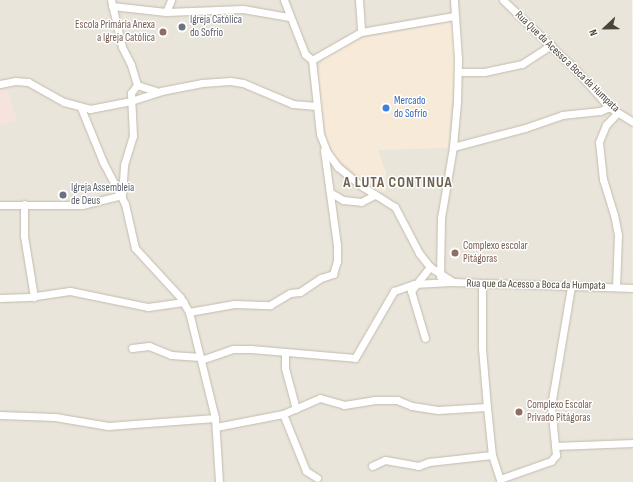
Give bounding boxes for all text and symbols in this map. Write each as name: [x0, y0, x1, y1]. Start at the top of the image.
north arrow: [585, 8, 625, 48]
street label: Rua Que da Acesso a Boca da Humpata: [512, 9, 622, 115]
place label: Igreja Católica do Sofrio: [190, 14, 242, 40]
place label: Escola Primária Anexa a Igreja Católica: [75, 19, 155, 45]
marker: Igreja Católica do Sofrio: [177, 22, 187, 32]
marker: Escola Primária Anexa a Igreja Católica: [158, 27, 168, 37]
text: N: [586, 28, 601, 38]
place label: Mercado do Sofrio: [394, 95, 427, 121]
marker: Mercado do Sofrio: [381, 103, 391, 113]
district label: A LUTA CONTINUA: [343, 174, 453, 192]
place label: Igreja Assembleia de Deus: [71, 182, 134, 208]
marker: Igreja Assembleia de Deus: [58, 190, 68, 200]
place label: Complexo escolar Pitágoras: [463, 240, 528, 266]
marker: Complexo escolar Pitágoras: [450, 248, 460, 258]
street label: Rua que da Acesso a Boca da Humpata: [466, 277, 606, 293]
place label: Complexo Escolar Privado Pitágoras: [527, 399, 592, 425]
marker: Complexo Escolar Privado Pitágoras: [514, 407, 524, 417]

